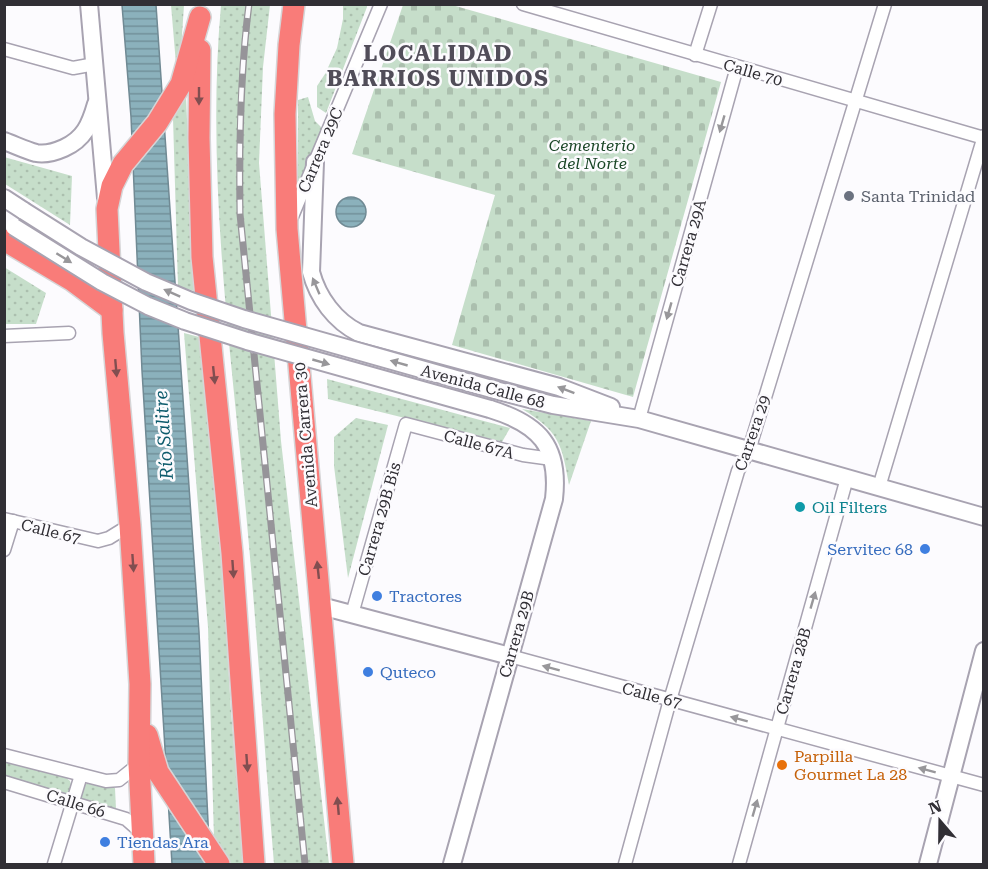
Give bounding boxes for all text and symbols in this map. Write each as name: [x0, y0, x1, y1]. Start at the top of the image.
district label: LOCALIDAD BARRIOS UNIDOS: [327, 41, 549, 91]
street label: Calle 70: [721, 55, 785, 90]
one-way arrow: [194, 87, 204, 106]
street label: Carrera 29C: [294, 105, 347, 196]
one-way arrow: [717, 115, 726, 133]
park label: Cementerio del Norte: [549, 136, 635, 173]
place label: Santa Trinidad: [861, 187, 975, 206]
marker: Santa Trinidad: [842, 189, 856, 203]
street label: Carrera 29A: [667, 196, 710, 289]
one-way arrow: [56, 252, 72, 263]
one-way arrow: [311, 277, 321, 295]
one-way arrow: [163, 288, 181, 298]
one-way arrow: [664, 302, 674, 321]
one-way arrow: [312, 357, 330, 367]
one-way arrow: [389, 358, 407, 367]
one-way arrow: [111, 359, 121, 378]
street label: Avenida Carrera 30: [290, 361, 321, 508]
street label: Avenida Calle 68: [419, 361, 547, 412]
one-way arrow: [209, 365, 219, 384]
one-way arrow: [556, 384, 574, 394]
water label: Río Salitre: [150, 390, 177, 481]
street label: Carrera 29: [731, 393, 774, 474]
street label: Calle 67A: [442, 426, 517, 463]
street label: Carrera 29B Bis: [354, 460, 405, 578]
place label: Oil Filters: [812, 498, 888, 517]
marker: Oil Filters: [793, 500, 807, 514]
street label: Calle 67: [19, 515, 83, 548]
place label: Servitec 68: [827, 540, 913, 559]
marker: Servitec 68: [918, 542, 932, 556]
one-way arrow: [128, 553, 137, 572]
one-way arrow: [229, 559, 238, 578]
one-way arrow: [313, 561, 323, 580]
place label: Tractores: [389, 587, 462, 606]
street label: Carrera 29B: [495, 588, 538, 680]
marker: Tractores: [370, 589, 384, 603]
one-way arrow: [808, 591, 818, 609]
street label: Carrera 28B: [772, 625, 815, 717]
one-way arrow: [542, 662, 560, 672]
place label: Quteco: [380, 663, 436, 682]
marker: Quteco: [361, 665, 375, 679]
street label: Calle 67: [620, 678, 684, 713]
one-way arrow: [730, 713, 748, 723]
place label: Parpilla Gourmet La 28: [794, 747, 907, 784]
one-way arrow: [243, 754, 252, 773]
marker: Parpilla Gourmet La 28: [775, 758, 789, 772]
one-way arrow: [918, 765, 936, 774]
street label: Calle 66: [44, 786, 108, 821]
north arrow: [910, 791, 970, 851]
text: N: [926, 796, 944, 818]
one-way arrow: [333, 797, 343, 816]
one-way arrow: [751, 799, 760, 817]
place label: Tiendas Ara: [117, 833, 209, 852]
marker: Tiendas Ara: [98, 835, 112, 849]

